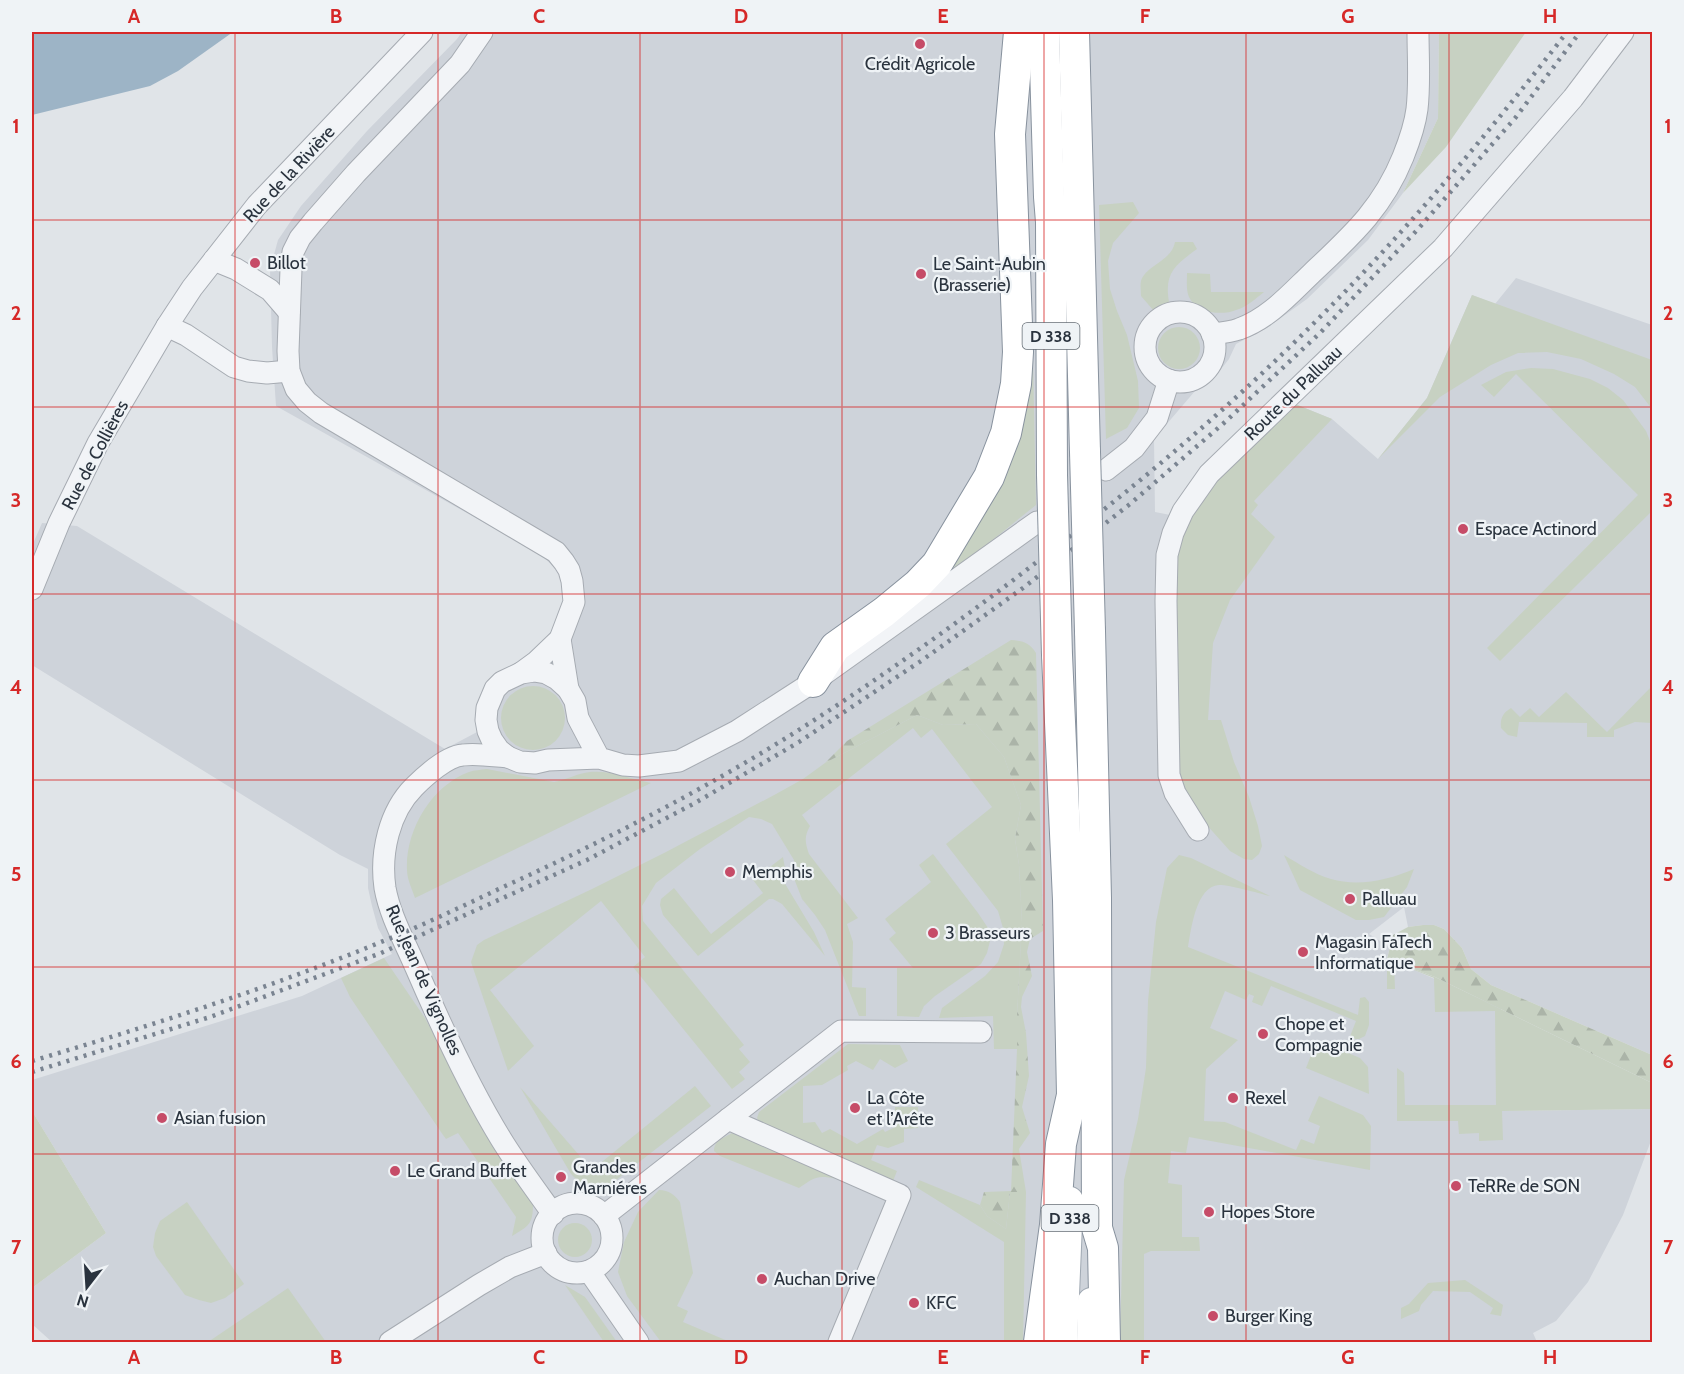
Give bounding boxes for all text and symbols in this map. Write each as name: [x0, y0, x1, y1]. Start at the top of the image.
text: A: [128, 4, 141, 28]
text: B: [330, 4, 342, 28]
text: C: [533, 4, 545, 28]
text: D: [734, 4, 748, 28]
text: E: [937, 4, 949, 28]
text: F: [1140, 4, 1151, 28]
text: G: [1341, 4, 1355, 28]
text: H: [1543, 4, 1557, 28]
marker: Crédit Agricole: [913, 37, 927, 51]
place label: Crédit Agricole: [865, 53, 975, 75]
text: 1: [12, 114, 20, 138]
text: 1: [1664, 114, 1672, 138]
street label: Rue de la Rivière: [238, 121, 340, 227]
place label: Billot: [267, 252, 306, 274]
place label: Le Saint-Aubin (Brasserie): [933, 253, 1046, 296]
marker: Billot: [248, 256, 262, 270]
marker: Le Saint-Aubin (Brasserie): [914, 267, 928, 281]
text: 2: [11, 301, 21, 325]
text: 2: [1663, 301, 1673, 325]
road number: D 338: [1022, 323, 1080, 349]
street label: Route du Palluau: [1240, 341, 1346, 445]
street label: Rue de Collières: [57, 396, 133, 514]
text: 3: [11, 488, 21, 512]
text: 3: [1663, 488, 1673, 512]
place label: Espace Actinord: [1475, 518, 1597, 540]
marker: Espace Actinord: [1456, 522, 1470, 536]
text: 4: [10, 675, 22, 699]
text: 4: [1662, 675, 1674, 699]
place label: Memphis: [742, 861, 812, 883]
text: 5: [11, 862, 21, 886]
text: 5: [1663, 862, 1673, 886]
marker: Memphis: [723, 865, 737, 879]
place label: Palluau: [1362, 888, 1417, 910]
marker: Palluau: [1343, 892, 1357, 906]
street label: Rue Jean de Vignolles: [381, 901, 467, 1059]
place label: 3 Brasseurs: [945, 922, 1030, 944]
marker: 3 Brasseurs: [926, 926, 940, 940]
place label: Magasin FaTech Informatique: [1315, 931, 1432, 974]
marker: Magasin FaTech Informatique: [1296, 945, 1310, 959]
place label: Chope et Compagnie: [1275, 1013, 1362, 1056]
marker: Chope et Compagnie: [1256, 1027, 1270, 1041]
text: 6: [10, 1049, 22, 1073]
text: 6: [1662, 1049, 1674, 1073]
place label: La Côte et l’Arête: [867, 1087, 934, 1130]
place label: Rexel: [1245, 1087, 1287, 1109]
marker: Rexel: [1226, 1091, 1240, 1105]
marker: La Côte et l’Arête: [848, 1101, 862, 1115]
place label: Asian fusion: [174, 1107, 266, 1129]
marker: Asian fusion: [155, 1111, 169, 1125]
place label: Grandes Marniéres: [573, 1156, 647, 1199]
place label: Le Grand Buffet: [407, 1160, 527, 1182]
marker: Le Grand Buffet: [388, 1164, 402, 1178]
marker: Grandes Marniéres: [554, 1170, 568, 1184]
place label: TeRRe de SON: [1468, 1175, 1580, 1197]
marker: TeRRe de SON: [1449, 1179, 1463, 1193]
place label: Hopes Store: [1221, 1201, 1315, 1223]
road number: D 338: [1042, 1205, 1098, 1231]
marker: Hopes Store: [1202, 1205, 1216, 1219]
text: 7: [11, 1235, 22, 1259]
text: 7: [1663, 1235, 1674, 1259]
north arrow: [57, 1257, 117, 1317]
place label: Auchan Drive: [774, 1268, 875, 1290]
marker: Auchan Drive: [755, 1272, 769, 1286]
text: N: [75, 1290, 91, 1312]
place label: KFC: [926, 1292, 957, 1314]
marker: KFC: [907, 1296, 921, 1310]
place label: Burger King: [1225, 1305, 1313, 1327]
marker: Burger King: [1206, 1309, 1220, 1323]
text: A: [128, 1345, 141, 1369]
text: B: [330, 1345, 342, 1369]
text: C: [533, 1345, 545, 1369]
text: D: [734, 1345, 748, 1369]
text: E: [937, 1345, 949, 1369]
text: F: [1140, 1345, 1151, 1369]
text: G: [1341, 1345, 1355, 1369]
text: H: [1543, 1345, 1557, 1369]

